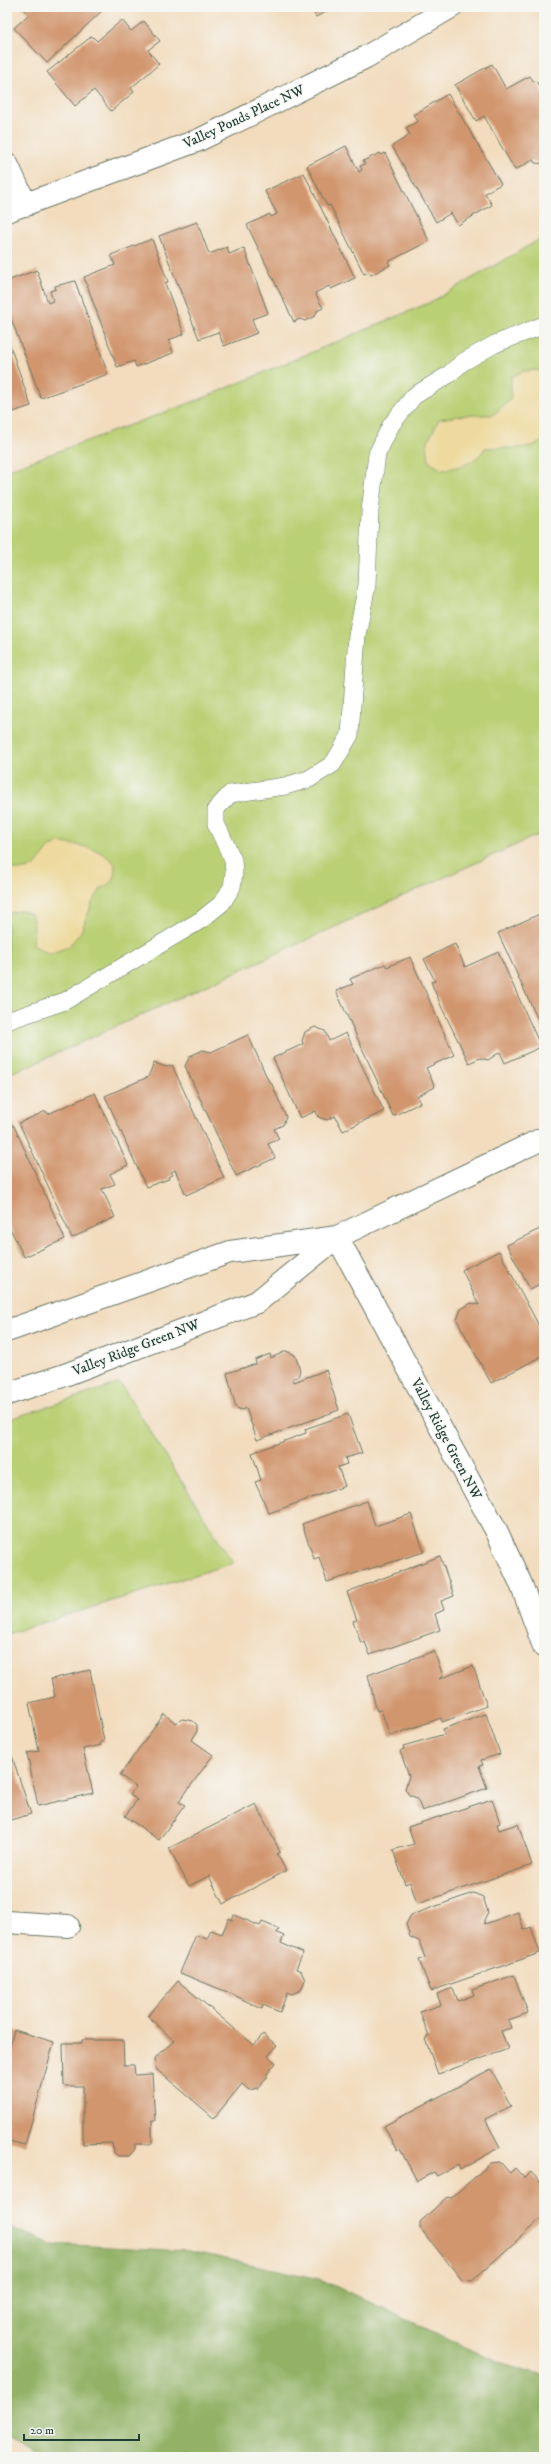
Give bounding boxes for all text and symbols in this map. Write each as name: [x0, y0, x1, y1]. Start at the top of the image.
street label: Valley Ponds Place NW: [180, 81, 308, 153]
street label: Valley Ridge Green NW: [69, 1315, 202, 1381]
street label: Valley Ridge Green NW: [406, 1375, 486, 1503]
scale bar: [24, 2416, 139, 2442]
text: 20 m: [30, 2423, 54, 2438]

